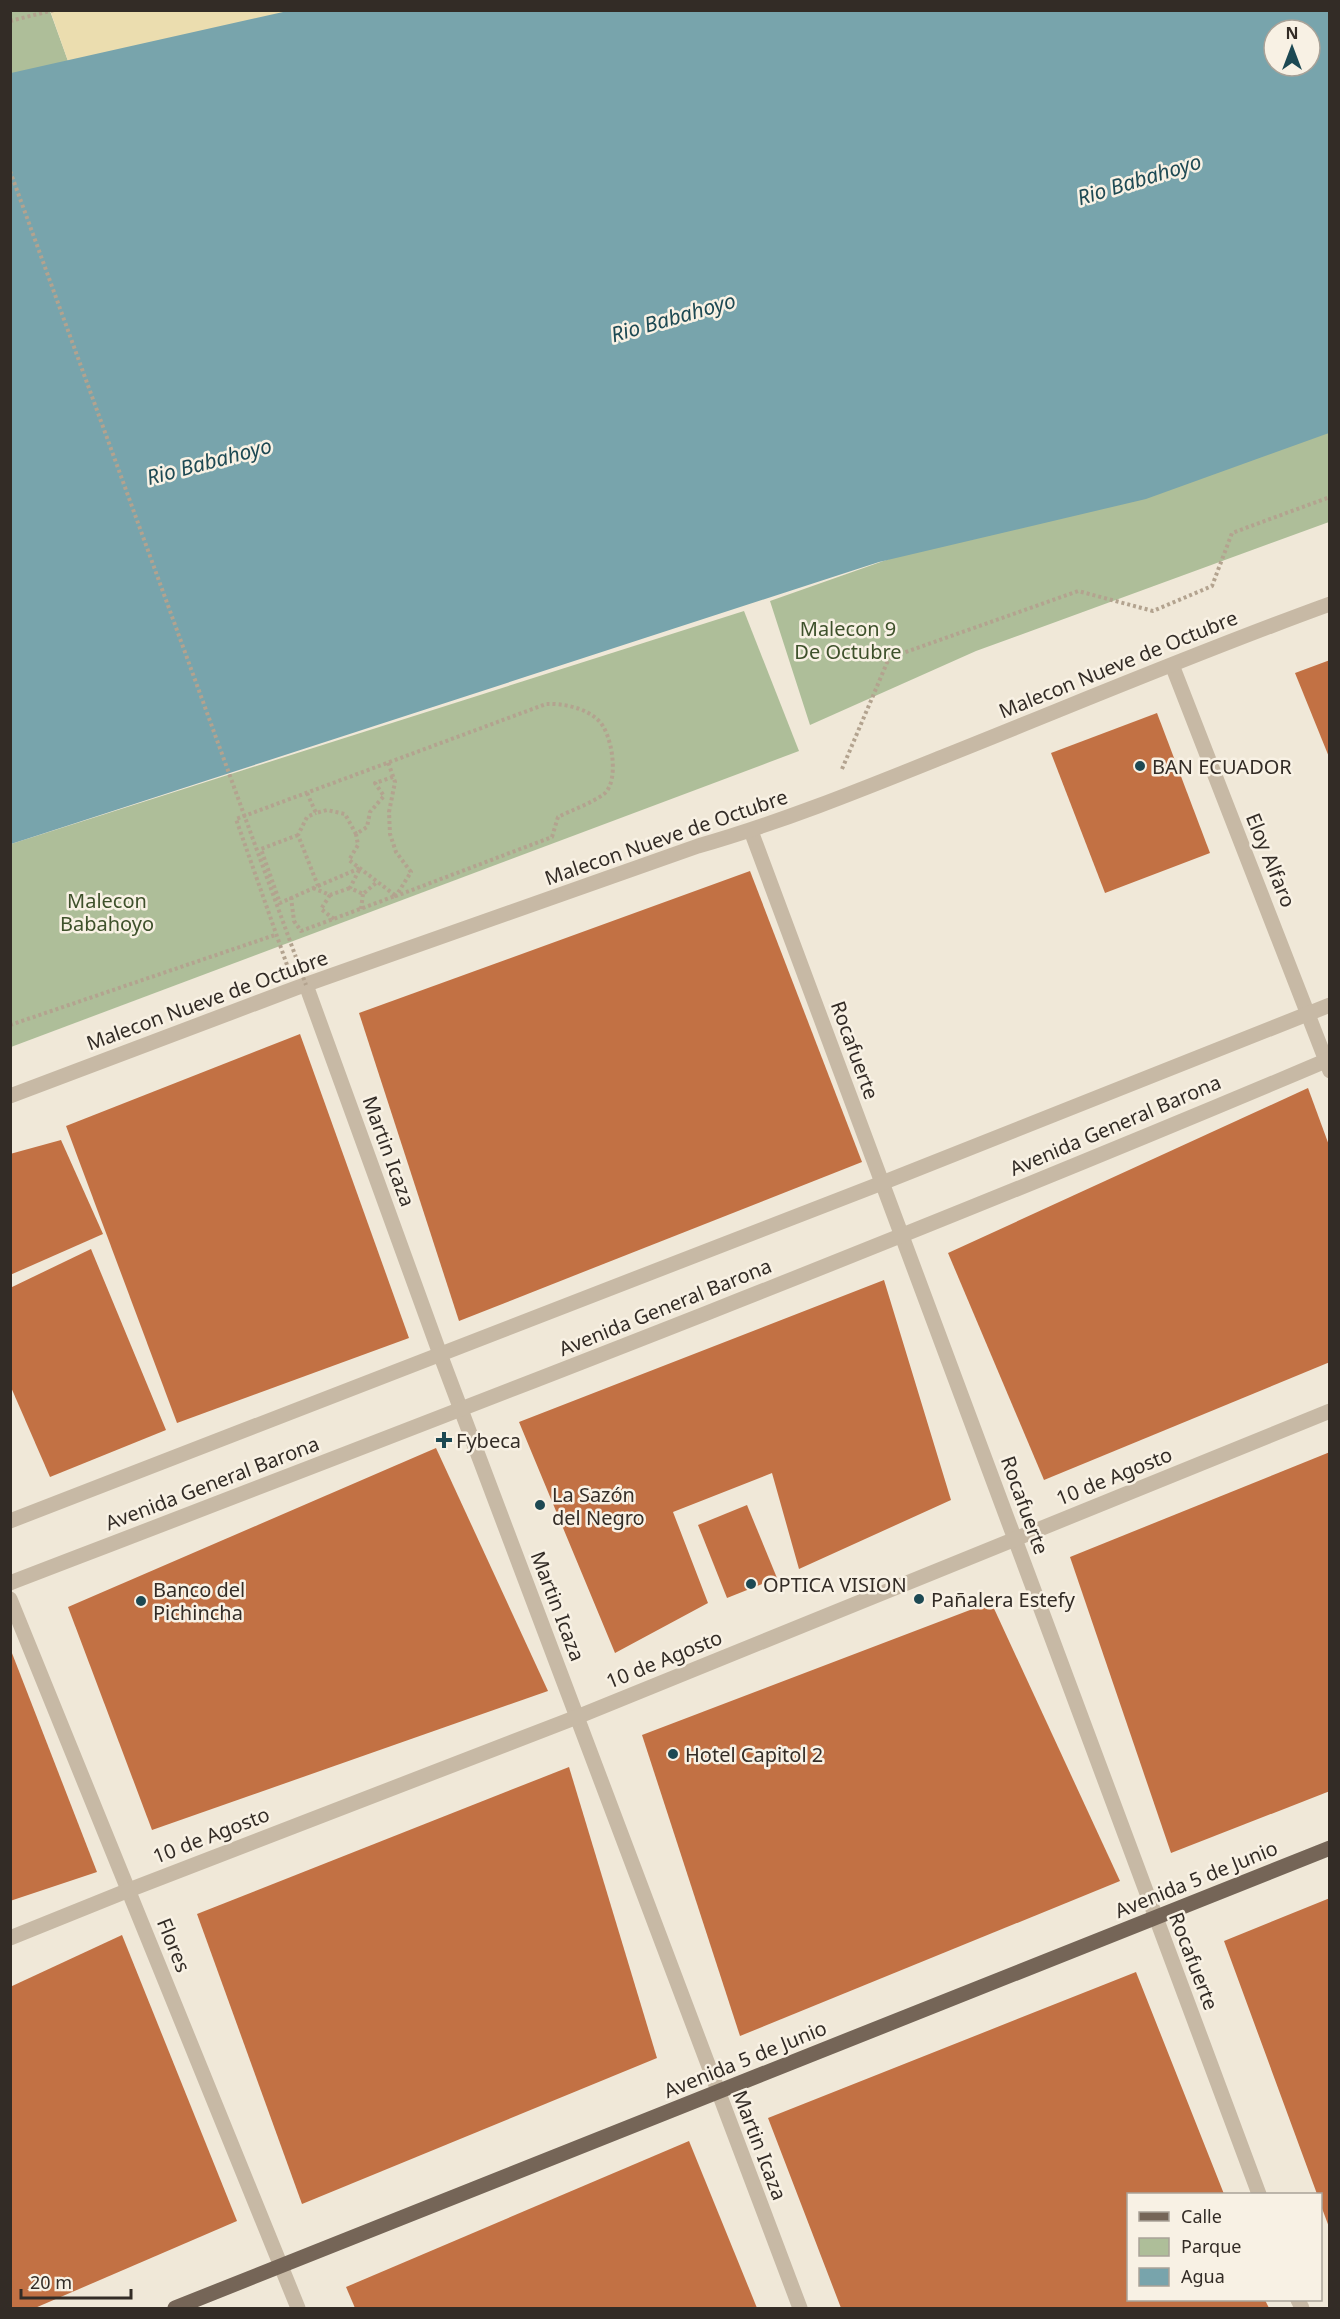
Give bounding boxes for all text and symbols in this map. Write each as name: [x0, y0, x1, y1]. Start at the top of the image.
north arrow: [1262, 18, 1322, 78]
text: N: [1285, 22, 1299, 44]
water label: Rio Babahoyo: [1073, 147, 1205, 211]
water label: Rio Babahoyo: [607, 286, 739, 348]
water label: Rio Babahoyo: [143, 431, 275, 491]
street label: Malecon Nueve de Octubre: [995, 604, 1241, 724]
park label: Malecon 9 De Octubre: [794, 615, 902, 665]
place label: BAN ECUADOR: [1152, 753, 1292, 780]
marker: BAN ECUADOR: [1133, 759, 1147, 773]
street label: Malecon Nueve de Octubre: [541, 783, 791, 891]
street label: Eloy Alfaro: [1240, 809, 1302, 911]
park label: Malecon Babahoyo: [60, 887, 154, 937]
street label: Malecon Nueve de Octubre: [82, 944, 332, 1056]
street label: Rocafuerte: [825, 997, 885, 1103]
street label: Avenida General Barona: [1005, 1068, 1225, 1182]
street label: Martin Icaza: [357, 1092, 421, 1210]
street label: Avenida General Barona: [555, 1252, 775, 1362]
place label: Fybeca: [456, 1427, 521, 1454]
street label: Avenida General Barona: [101, 1430, 323, 1536]
marker: Fybeca: [437, 1433, 451, 1447]
street label: 10 de Agosto: [1052, 1440, 1176, 1512]
street label: Rocafuerte: [995, 1452, 1055, 1558]
place label: La Sazón del Negro: [552, 1481, 645, 1531]
marker: La Sazón del Negro: [533, 1498, 547, 1512]
street label: Martin Icaza: [525, 1547, 591, 1665]
place label: OPTICA VISION: [763, 1571, 907, 1598]
place label: Banco del Pichincha: [153, 1576, 245, 1626]
marker: OPTICA VISION: [744, 1577, 758, 1591]
place label: Pañalera Estefy: [931, 1586, 1076, 1613]
marker: Pañalera Estefy: [912, 1592, 926, 1606]
marker: Banco del Pichincha: [134, 1594, 148, 1608]
street label: 10 de Agosto: [602, 1623, 726, 1695]
place label: Hotel Capitol 2: [685, 1741, 823, 1768]
marker: Hotel Capitol 2: [666, 1747, 680, 1761]
street label: 10 de Agosto: [149, 1800, 273, 1870]
street label: Avenida 5 de Junio: [1111, 1834, 1281, 1924]
street label: Rocafuerte: [1163, 1908, 1225, 2014]
street label: Flores: [151, 1914, 197, 1976]
street label: Avenida 5 de Junio: [660, 2014, 830, 2104]
street label: Martin Icaza: [727, 2086, 793, 2204]
legend: [1127, 2193, 1322, 2301]
text: Calle: [1181, 2204, 1222, 2228]
text: Parque: [1181, 2234, 1241, 2258]
scale bar: [21, 2262, 130, 2300]
text: Agua: [1181, 2264, 1225, 2288]
text: 20 m: [30, 2270, 72, 2294]

